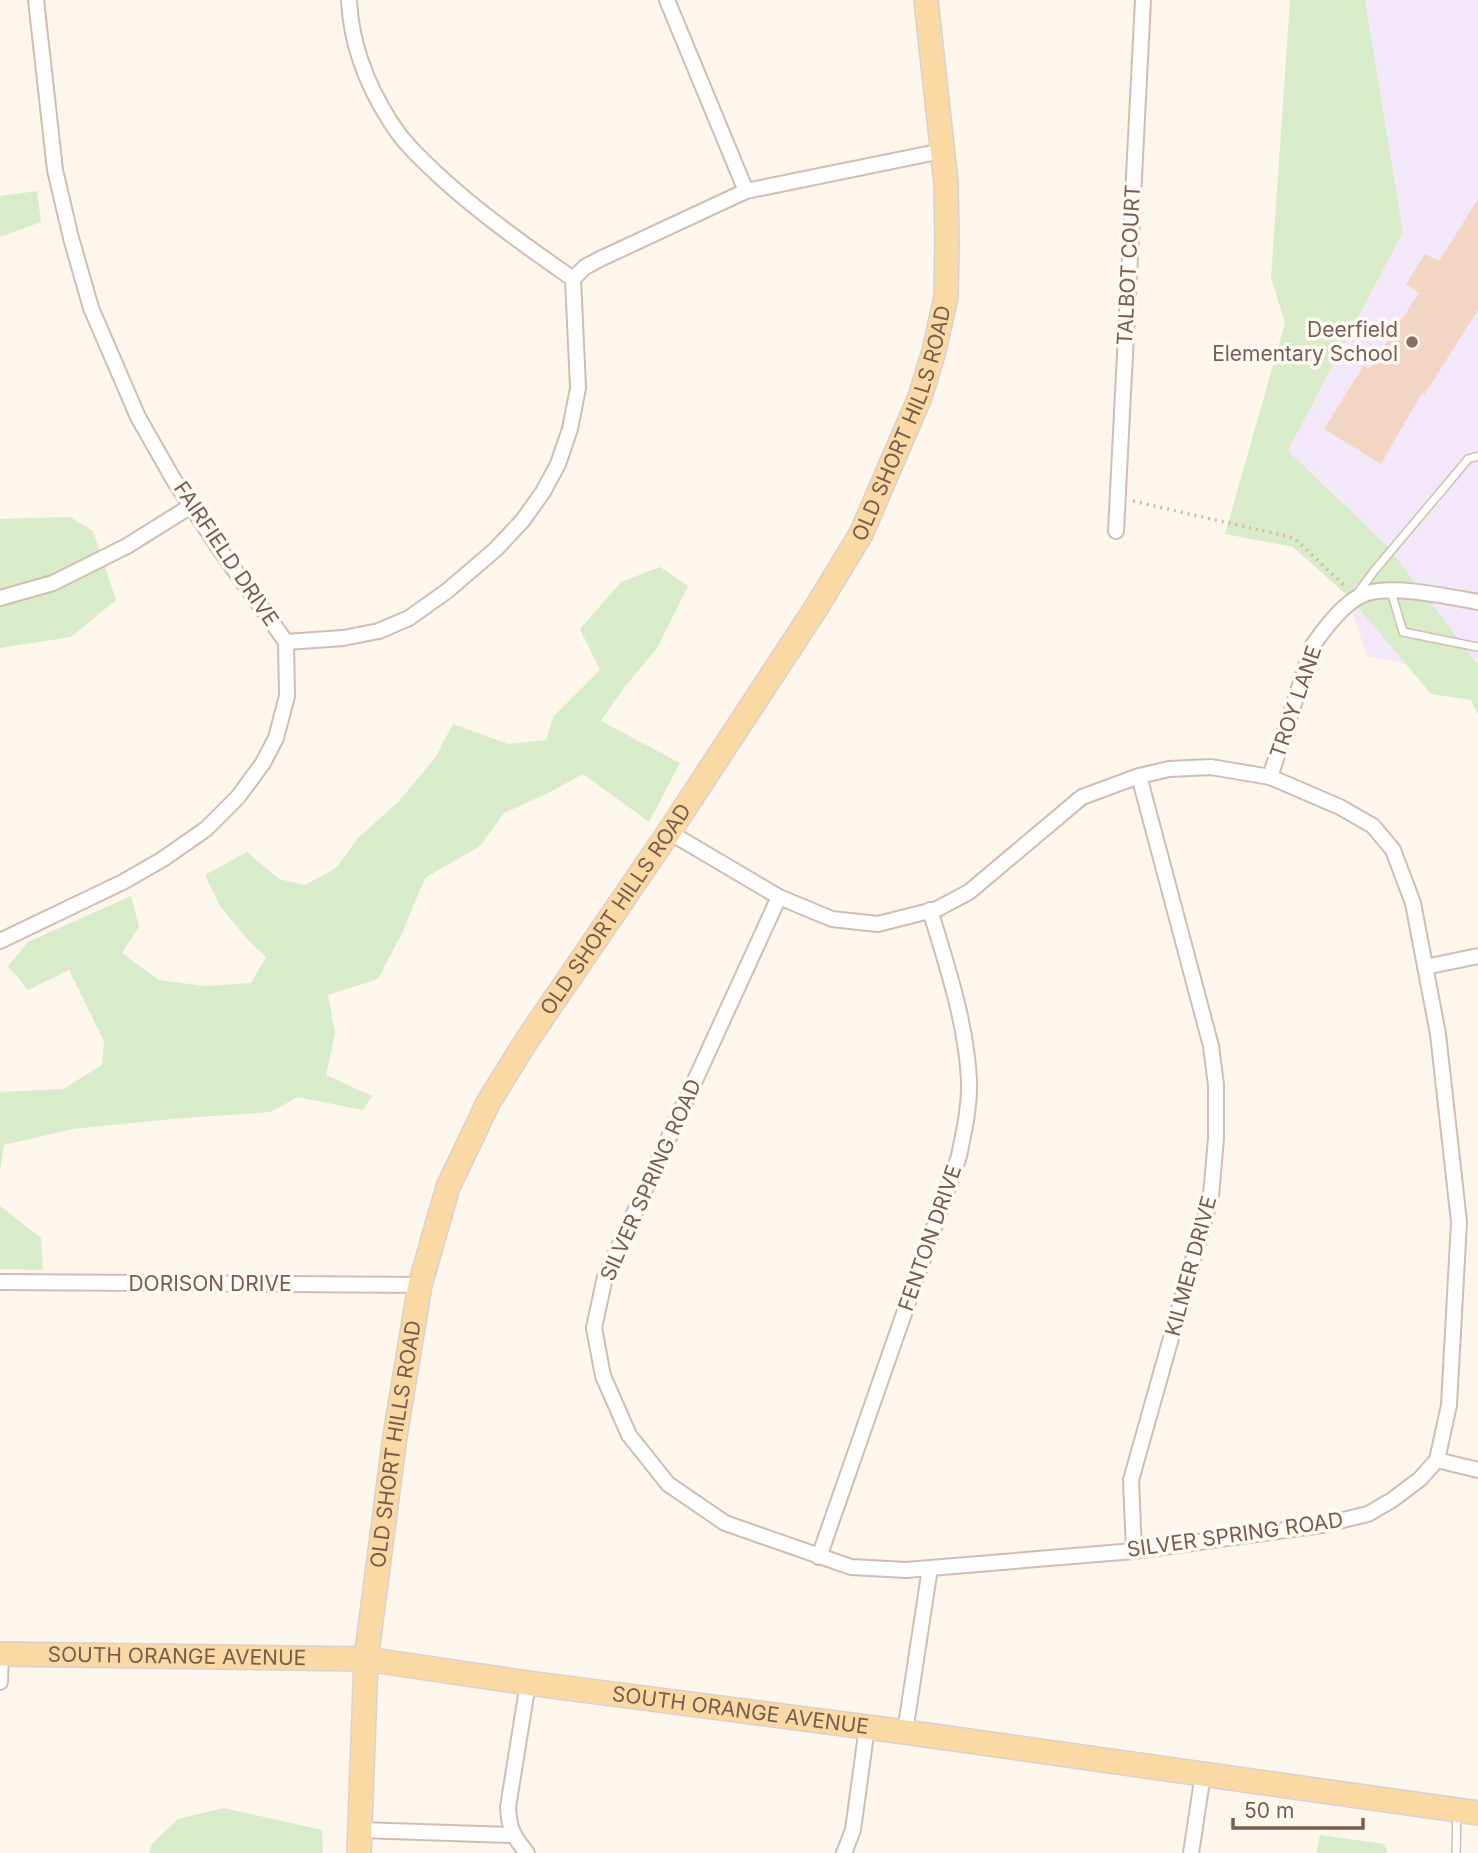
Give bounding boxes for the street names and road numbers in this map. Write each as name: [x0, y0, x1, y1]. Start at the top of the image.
street label: TALBOT COURT: [1112, 184, 1145, 346]
street label: OLD SHORT HILLS ROAD: [846, 303, 956, 545]
street label: FAIRFIELD DRIVE: [169, 477, 284, 631]
street label: TROY LANE: [1265, 642, 1326, 761]
street label: OLD SHORT HILLS ROAD: [535, 799, 696, 1020]
street label: SILVER SPRING ROAD: [595, 1075, 706, 1284]
street label: FENTON DRIVE: [893, 1161, 966, 1314]
street label: KILMER DRIVE: [1160, 1193, 1221, 1339]
street label: DORISON DRIVE: [128, 1271, 292, 1296]
street label: OLD SHORT HILLS ROAD: [365, 1318, 426, 1569]
street label: SILVER SPRING ROAD: [1125, 1507, 1345, 1562]
street label: SOUTH ORANGE AVENUE: [48, 1642, 306, 1670]
street label: SOUTH ORANGE AVENUE: [611, 1681, 870, 1739]

